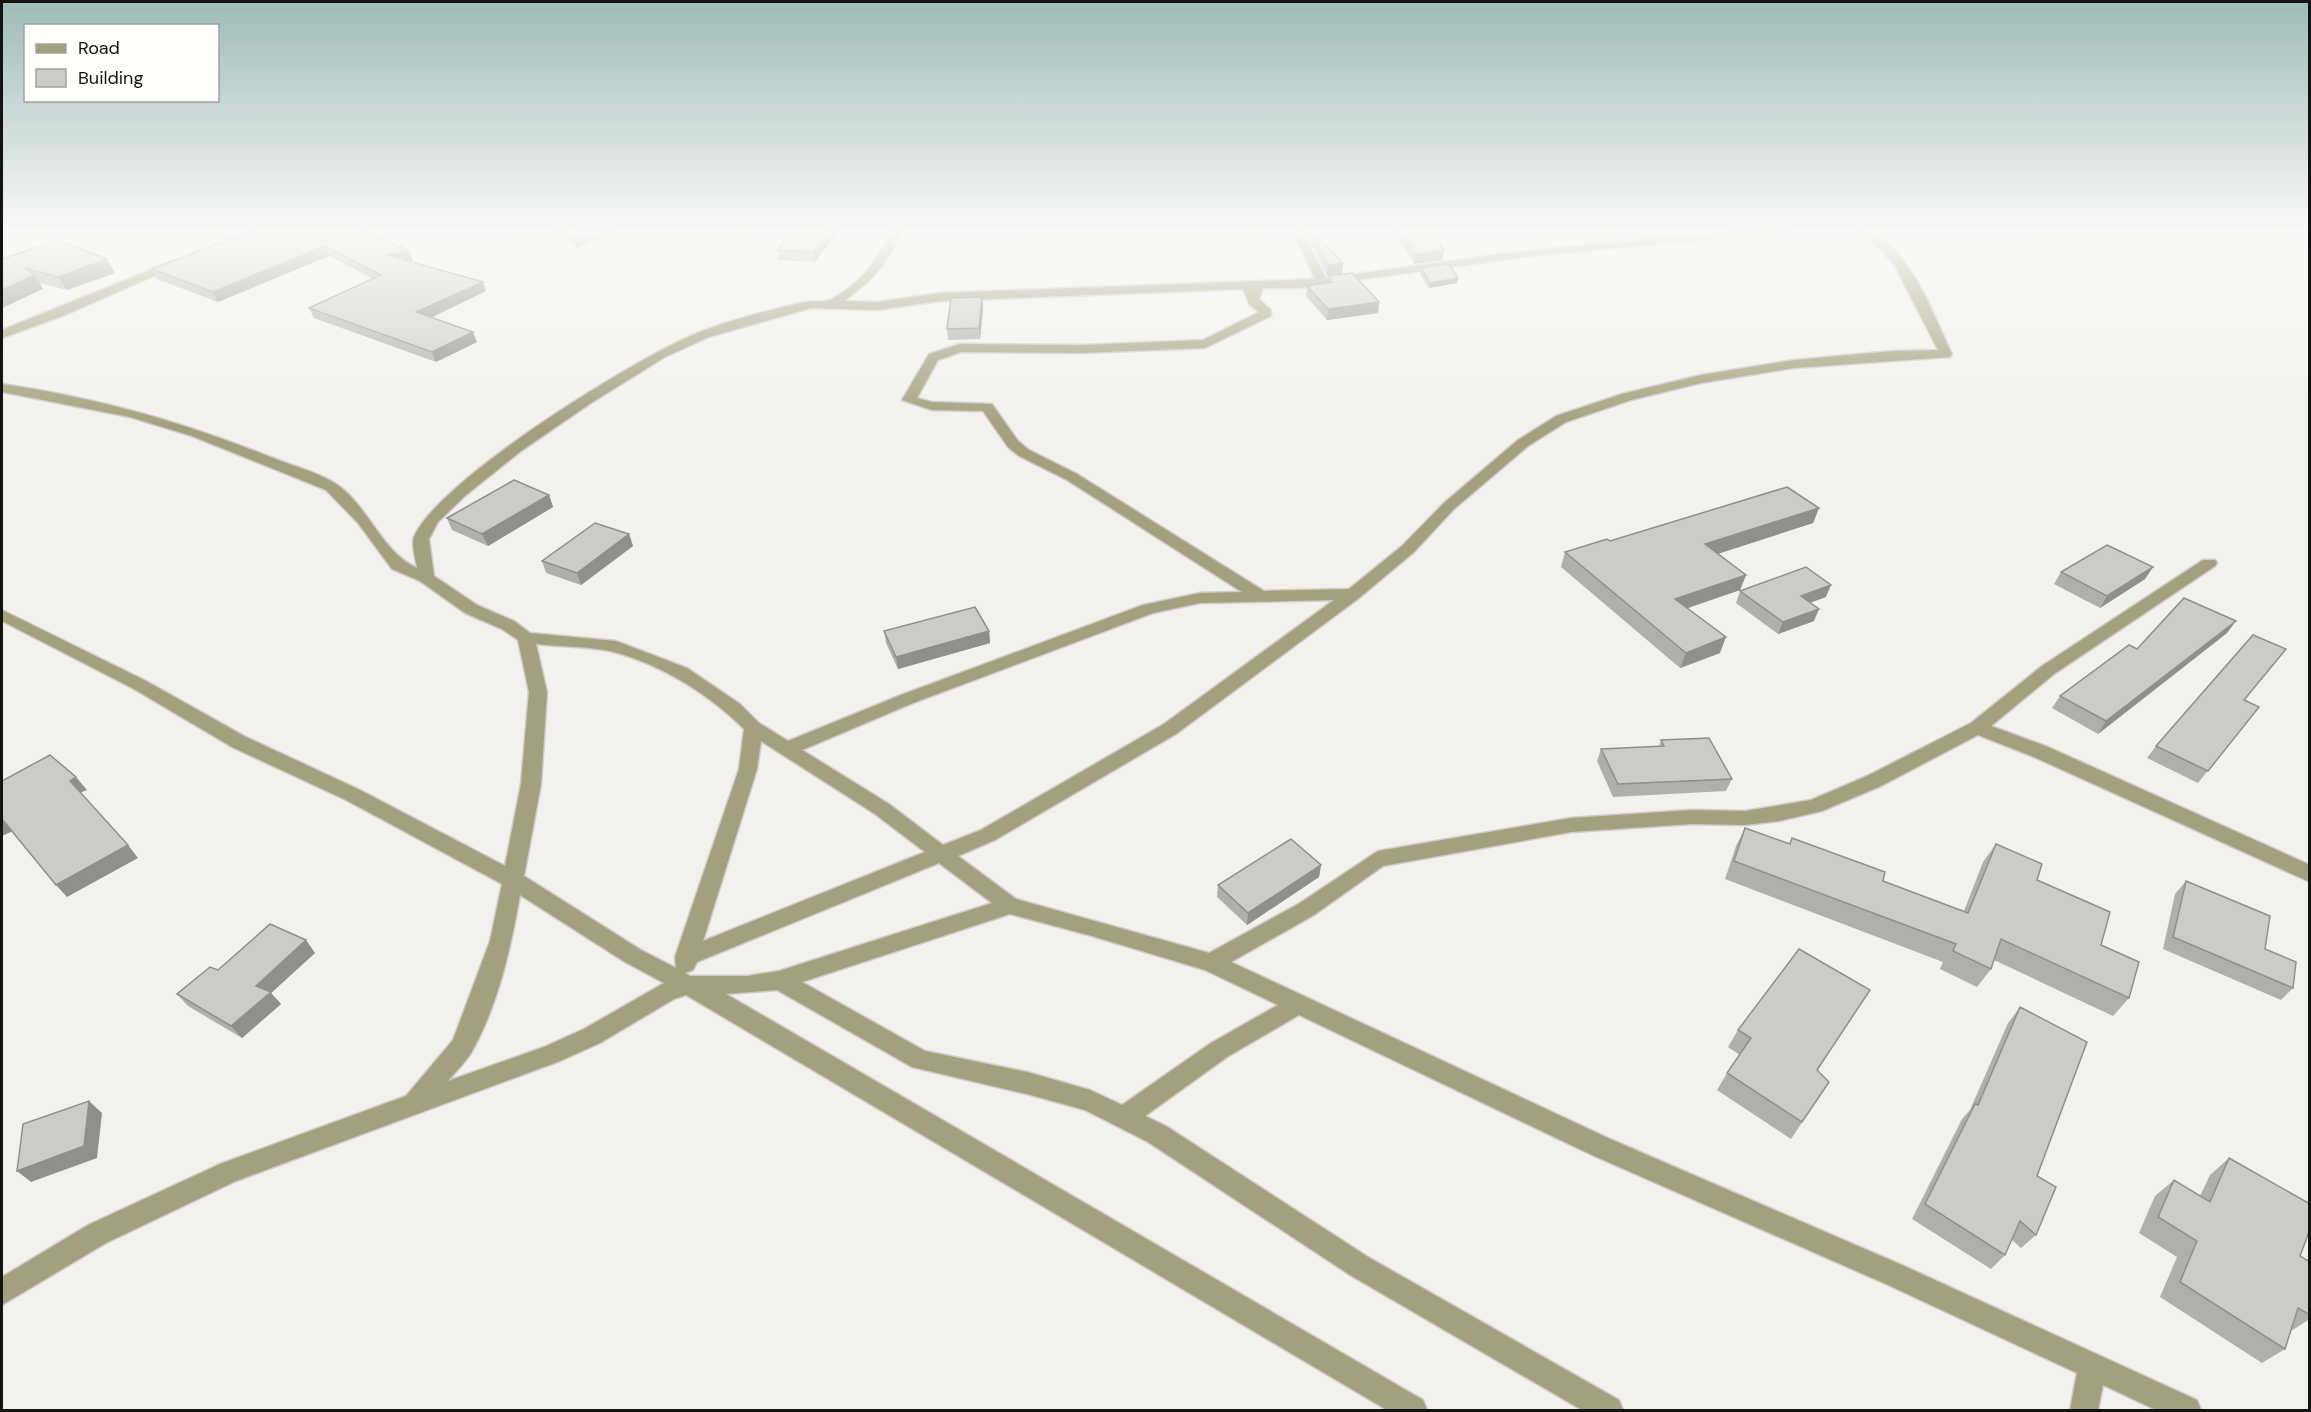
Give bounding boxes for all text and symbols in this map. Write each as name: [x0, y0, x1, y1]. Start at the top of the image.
legend: [24, 24, 219, 102]
text: Road: [78, 36, 120, 60]
text: Building: [78, 66, 143, 90]

